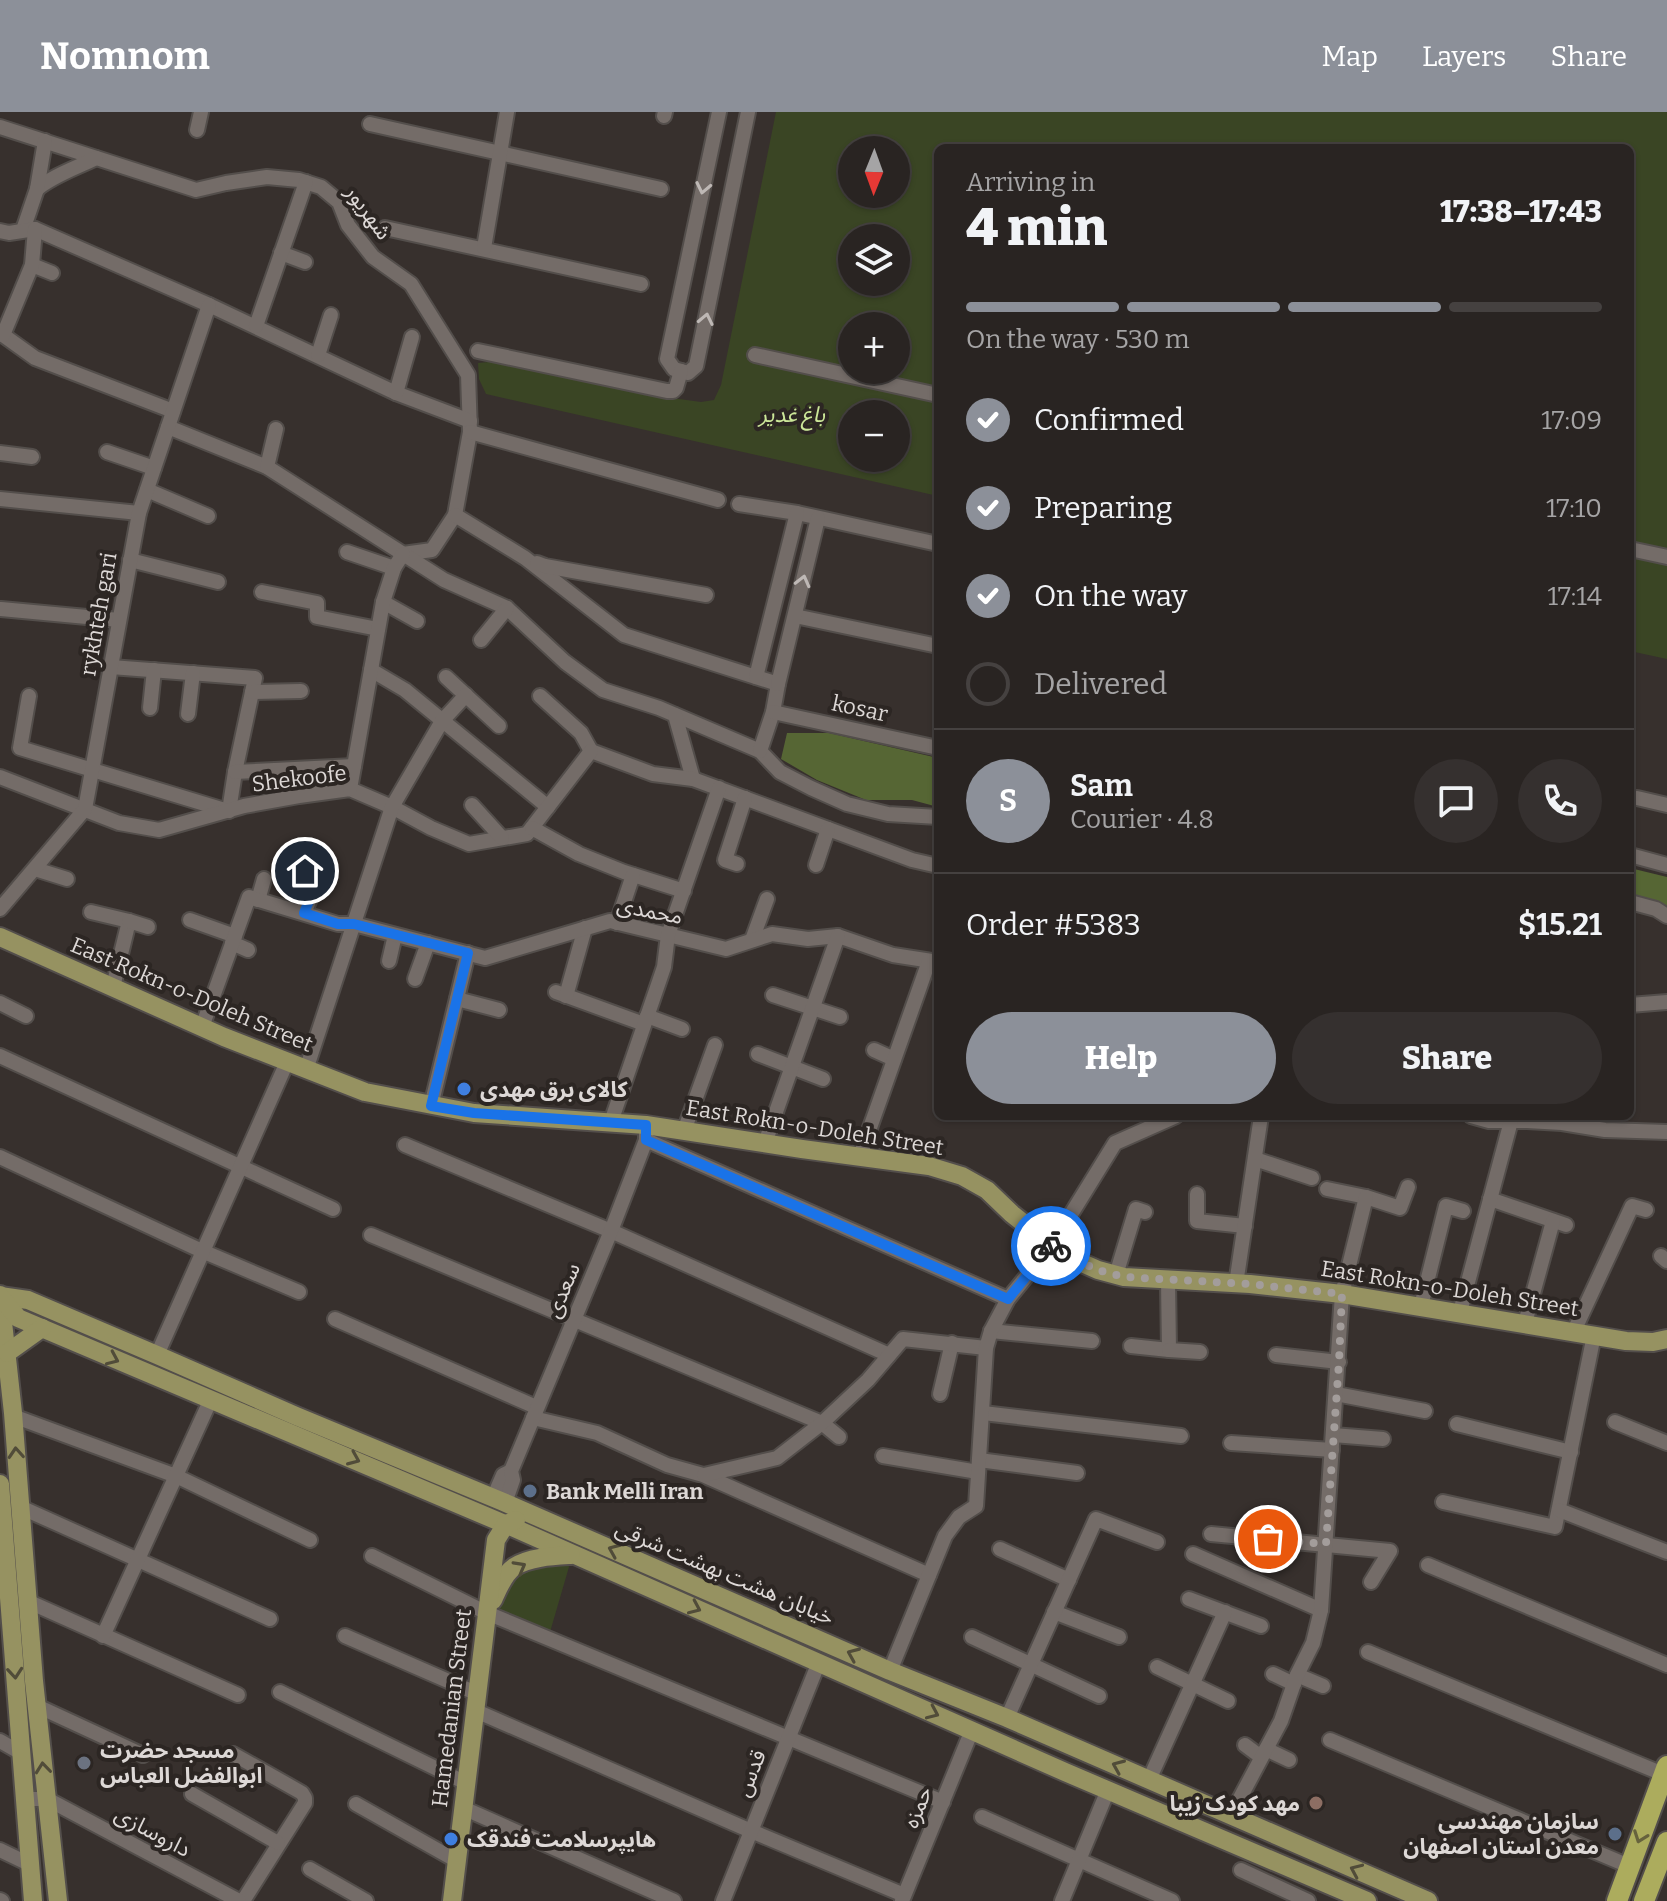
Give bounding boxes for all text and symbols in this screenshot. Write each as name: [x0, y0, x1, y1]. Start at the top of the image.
text: Nomnom: [40, 33, 210, 79]
text: Map: [1321, 40, 1378, 73]
text: Layers: [1422, 40, 1506, 73]
text: Share: [1550, 40, 1627, 73]
north arrow: [838, 136, 910, 208]
map controls: [838, 136, 910, 472]
text: Arriving in: [966, 167, 1095, 198]
street label: شهریور: [339, 179, 398, 245]
one-way arrow: [695, 181, 712, 195]
text: 17:38–17:43: [1440, 194, 1602, 230]
text: 4 min: [966, 196, 1108, 259]
button: layers: [838, 224, 910, 296]
one-way arrow: [696, 312, 713, 325]
button: +: [838, 312, 910, 384]
text: On the way · 530 m: [966, 324, 1189, 355]
icon: check: [966, 398, 1010, 442]
button: −: [838, 400, 910, 472]
park label: باغ غدیر: [757, 401, 826, 431]
text: Confirmed: [1034, 402, 1184, 438]
text: 17:09: [1541, 405, 1602, 436]
icon: check: [966, 486, 1010, 530]
text: Preparing: [1034, 490, 1172, 526]
text: 17:10: [1546, 493, 1602, 524]
street label: rykhteh gari: [74, 550, 123, 678]
icon: check: [966, 574, 1010, 618]
one-way arrow: [794, 575, 811, 589]
text: On the way: [1034, 578, 1187, 614]
text: 17:14: [1547, 581, 1602, 612]
text: Delivered: [1034, 666, 1167, 702]
street label: kosar: [829, 689, 891, 728]
street label: Shekoofe: [250, 759, 348, 798]
button: chat: [1414, 759, 1498, 843]
button: phone: [1518, 759, 1602, 843]
text: Sam: [1070, 768, 1133, 804]
text: S: [999, 783, 1017, 819]
text: Courier · 4.8: [1070, 804, 1214, 835]
pin: [271, 837, 339, 905]
icon: home: [283, 849, 327, 893]
street label: محمدی: [615, 891, 685, 930]
text: Order #5383: [966, 907, 1141, 943]
text: $15.21: [1518, 907, 1602, 943]
street label: East Rokn-o-Doleh Street: [67, 931, 317, 1058]
button: Help: [966, 1012, 1276, 1104]
button: Share: [1292, 1012, 1602, 1104]
place label: کالای برق مهدی: [480, 1076, 628, 1103]
marker: کالای برق مهدی: [455, 1080, 473, 1098]
street label: East Rokn-o-Doleh Street: [684, 1094, 946, 1161]
courier: [1011, 1206, 1091, 1286]
icon: bike: [1029, 1224, 1073, 1268]
street label: East Rokn-o-Doleh Street: [1319, 1255, 1581, 1322]
street label: سعدی: [539, 1259, 586, 1322]
one-way arrow: [105, 1350, 120, 1366]
one-way arrow: [8, 1446, 25, 1459]
one-way arrow: [346, 1449, 360, 1466]
place label: Bank Melli Iran: [546, 1478, 703, 1505]
marker: Bank Melli Iran: [521, 1482, 539, 1500]
pin: [1234, 1505, 1302, 1573]
street label: خیابان هشت بهشت شرقی: [612, 1514, 838, 1631]
icon: bag: [1246, 1517, 1290, 1561]
one-way arrow: [608, 1544, 622, 1560]
one-way arrow: [511, 1562, 525, 1577]
one-way arrow: [686, 1598, 701, 1614]
street label: Hamedanian Street: [426, 1607, 477, 1809]
one-way arrow: [846, 1648, 861, 1664]
one-way arrow: [7, 1667, 24, 1680]
one-way arrow: [924, 1703, 939, 1719]
place label: مسجد حضرت ابوالفضل العباس: [100, 1737, 262, 1789]
street label: قدس: [729, 1746, 772, 1801]
marker: مسجد حضرت ابوالفضل العباس: [75, 1754, 93, 1772]
one-way arrow: [1112, 1760, 1126, 1776]
one-way arrow: [35, 1761, 52, 1774]
street label: حمزه: [897, 1782, 938, 1832]
place label: مهد کودک زیبا: [1170, 1790, 1300, 1817]
marker: مهد کودک زیبا: [1307, 1794, 1325, 1812]
street label: داروسازی: [110, 1800, 195, 1863]
place label: سازمان مهندسی معدن استان اصفهان: [1403, 1808, 1599, 1860]
marker: سازمان مهندسی معدن استان اصفهان: [1606, 1825, 1624, 1843]
place label: هایپرسلامت فندقک: [467, 1826, 656, 1854]
one-way arrow: [1633, 1829, 1649, 1843]
marker: هایپرسلامت فندقک: [442, 1830, 460, 1848]
one-way arrow: [1350, 1863, 1364, 1879]

